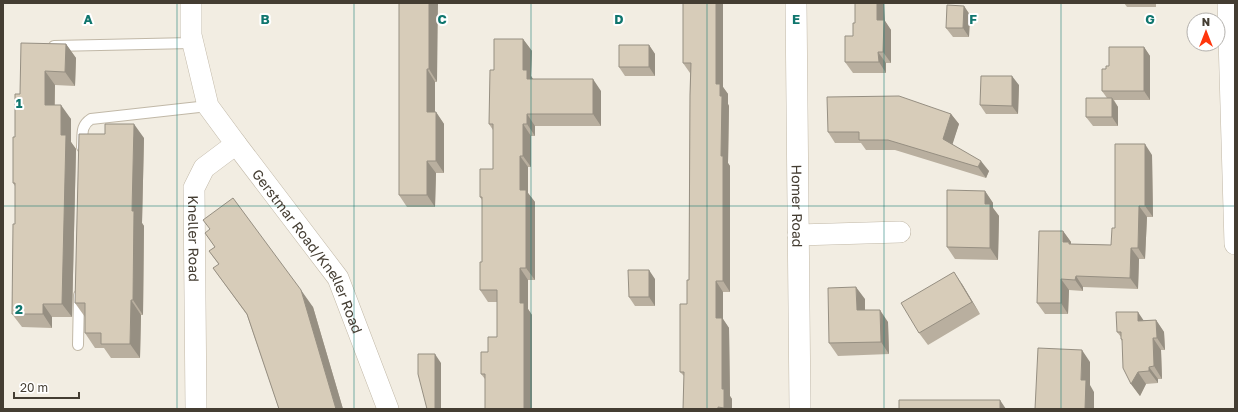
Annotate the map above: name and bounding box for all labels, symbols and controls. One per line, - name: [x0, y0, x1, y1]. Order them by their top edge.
- text: A: [83, 11, 93, 27]
- text: B: [260, 11, 270, 27]
- text: C: [437, 11, 447, 27]
- text: D: [614, 11, 624, 27]
- text: E: [792, 11, 800, 27]
- text: F: [969, 11, 977, 27]
- text: G: [1145, 11, 1155, 27]
- north arrow: [1186, 12, 1226, 52]
- text: N: [1202, 15, 1210, 28]
- text: 1: [16, 95, 23, 111]
- street label: Homer Road: [789, 164, 807, 248]
- street label: Gerstmar Road/Kneller Road: [249, 165, 367, 336]
- street label: Kneller Road: [186, 195, 203, 282]
- text: 2: [15, 301, 23, 317]
- scale bar: [14, 374, 79, 400]
- text: 20 m: [20, 380, 48, 395]

